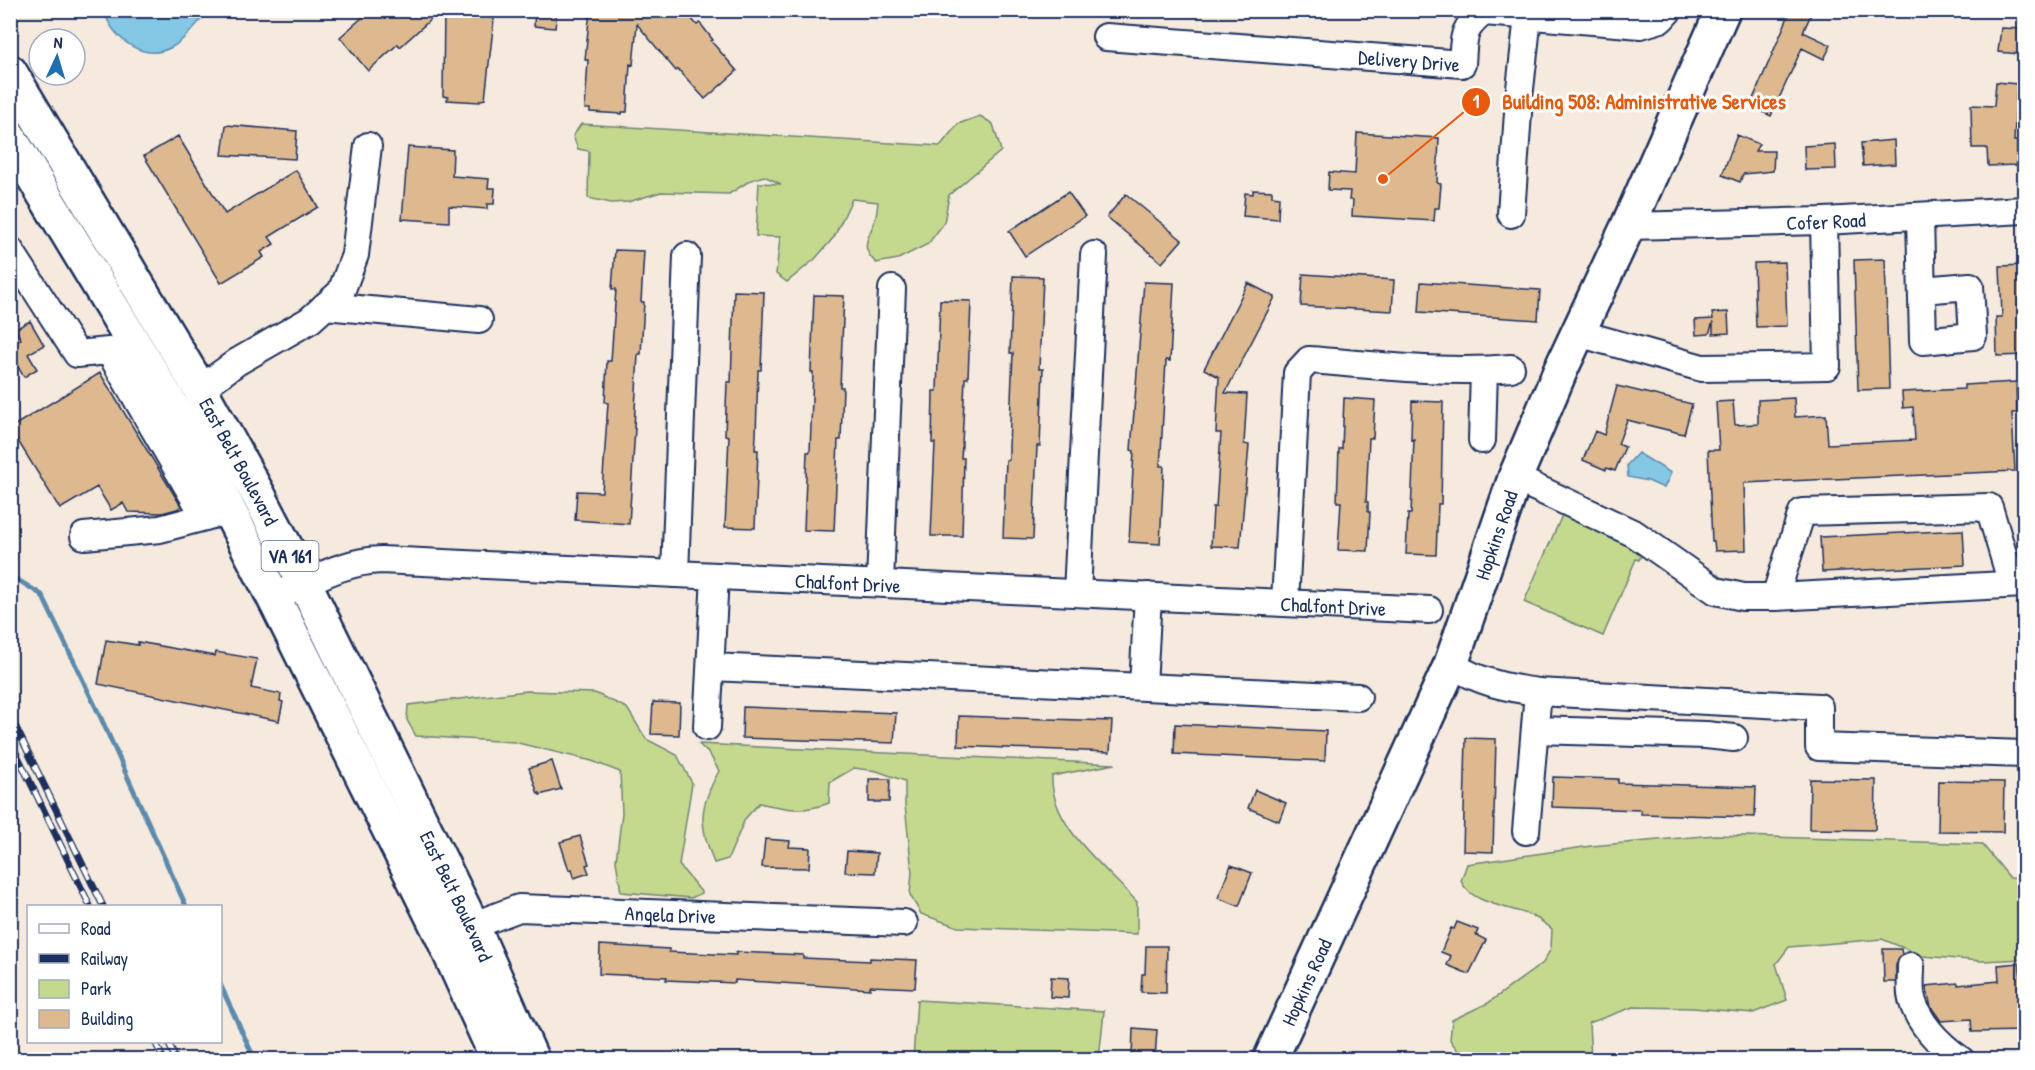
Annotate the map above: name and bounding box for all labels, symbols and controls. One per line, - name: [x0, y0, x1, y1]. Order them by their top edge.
- north arrow: [27, 27, 87, 87]
- text: N: [53, 31, 64, 53]
- street label: Delivery Drive: [1357, 43, 1461, 77]
- callout: Building 508: Administrative Services: [1461, 83, 1798, 122]
- text: Building 508: Administrative Services: [1502, 87, 1786, 117]
- text: 1: [1473, 89, 1480, 114]
- street label: Cofer Road: [1786, 205, 1866, 235]
- street label: East Belt Boulevard: [194, 393, 285, 530]
- street label: Hopkins Road: [1468, 486, 1523, 583]
- road number: VA 161: [262, 541, 318, 571]
- street label: Chalfont Drive: [794, 566, 901, 598]
- street label: Chalfont Drive: [1280, 589, 1387, 621]
- street label: East Belt Boulevard: [414, 826, 500, 965]
- street label: Angela Drive: [624, 899, 717, 929]
- legend: [27, 905, 222, 1043]
- text: Road: [81, 916, 111, 941]
- street label: Hopkins Road: [1274, 934, 1337, 1030]
- text: Railway: [81, 946, 128, 971]
- text: Park: [81, 976, 112, 1001]
- text: Building: [81, 1006, 133, 1031]

